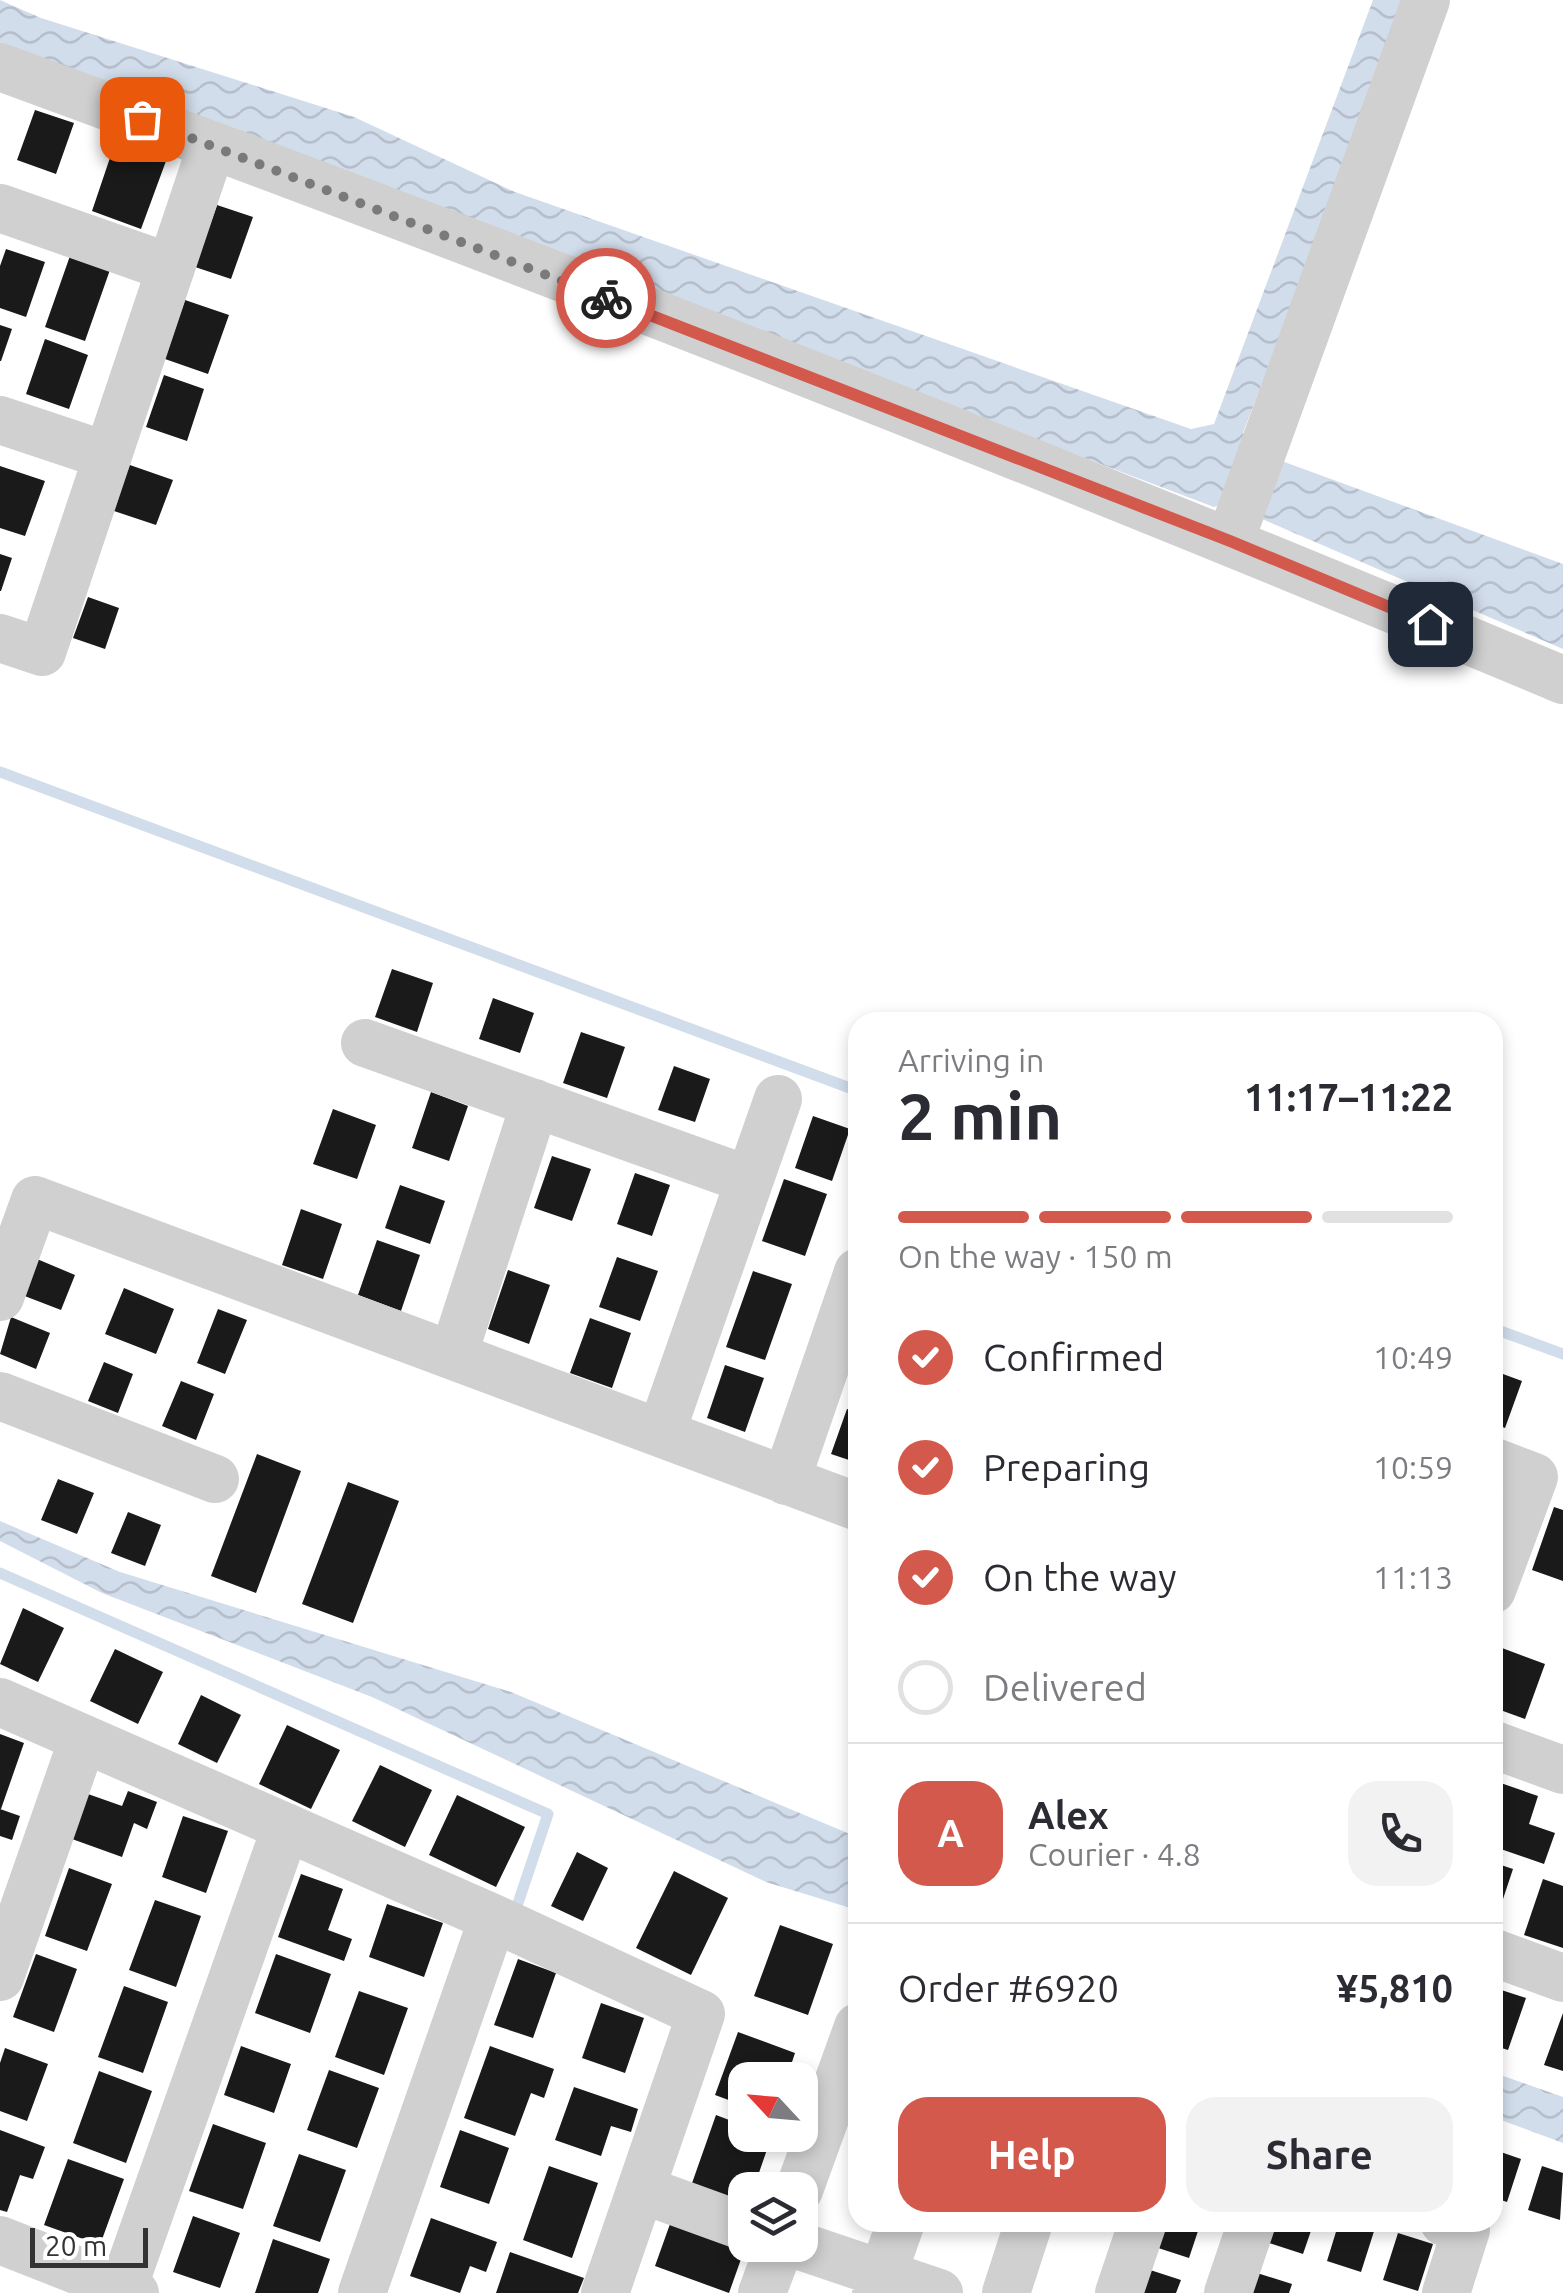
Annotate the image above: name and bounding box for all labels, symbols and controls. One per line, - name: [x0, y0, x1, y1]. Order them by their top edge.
- pin: [100, 77, 185, 162]
- icon: bag: [115, 92, 170, 147]
- courier: [556, 248, 656, 348]
- icon: bike: [579, 271, 634, 326]
- pin: [1388, 582, 1473, 667]
- icon: home: [1403, 597, 1458, 652]
- text: Arriving in: [898, 1042, 1044, 1078]
- text: 11:17–11:22: [1244, 1076, 1453, 1118]
- text: 2 min: [898, 1079, 1062, 1152]
- text: On the way · 150 m: [898, 1238, 1173, 1274]
- icon: check: [898, 1330, 953, 1385]
- text: Confirmed: [983, 1336, 1164, 1378]
- text: 10:49: [1373, 1339, 1453, 1375]
- icon: check: [898, 1440, 953, 1495]
- text: Preparing: [983, 1446, 1150, 1488]
- text: 10:59: [1373, 1449, 1453, 1485]
- icon: check: [898, 1550, 953, 1605]
- text: On the way: [983, 1556, 1176, 1598]
- text: 11:13: [1373, 1559, 1453, 1595]
- text: Delivered: [983, 1666, 1147, 1708]
- button: phone: [1348, 1781, 1453, 1886]
- text: Alex: [1028, 1794, 1109, 1836]
- text: A: [937, 1812, 964, 1854]
- text: Courier · 4.8: [1028, 1836, 1201, 1872]
- text: Order #6920: [898, 1967, 1119, 2009]
- text: ¥5,810: [1336, 1967, 1453, 2009]
- north arrow: [728, 2062, 818, 2152]
- map controls: [728, 2062, 818, 2262]
- button: Help: [898, 2097, 1166, 2212]
- button: Share: [1186, 2097, 1453, 2212]
- button: layers: [728, 2172, 818, 2262]
- scale bar: [30, 2223, 148, 2268]
- text: 20 m: [45, 2230, 107, 2261]

